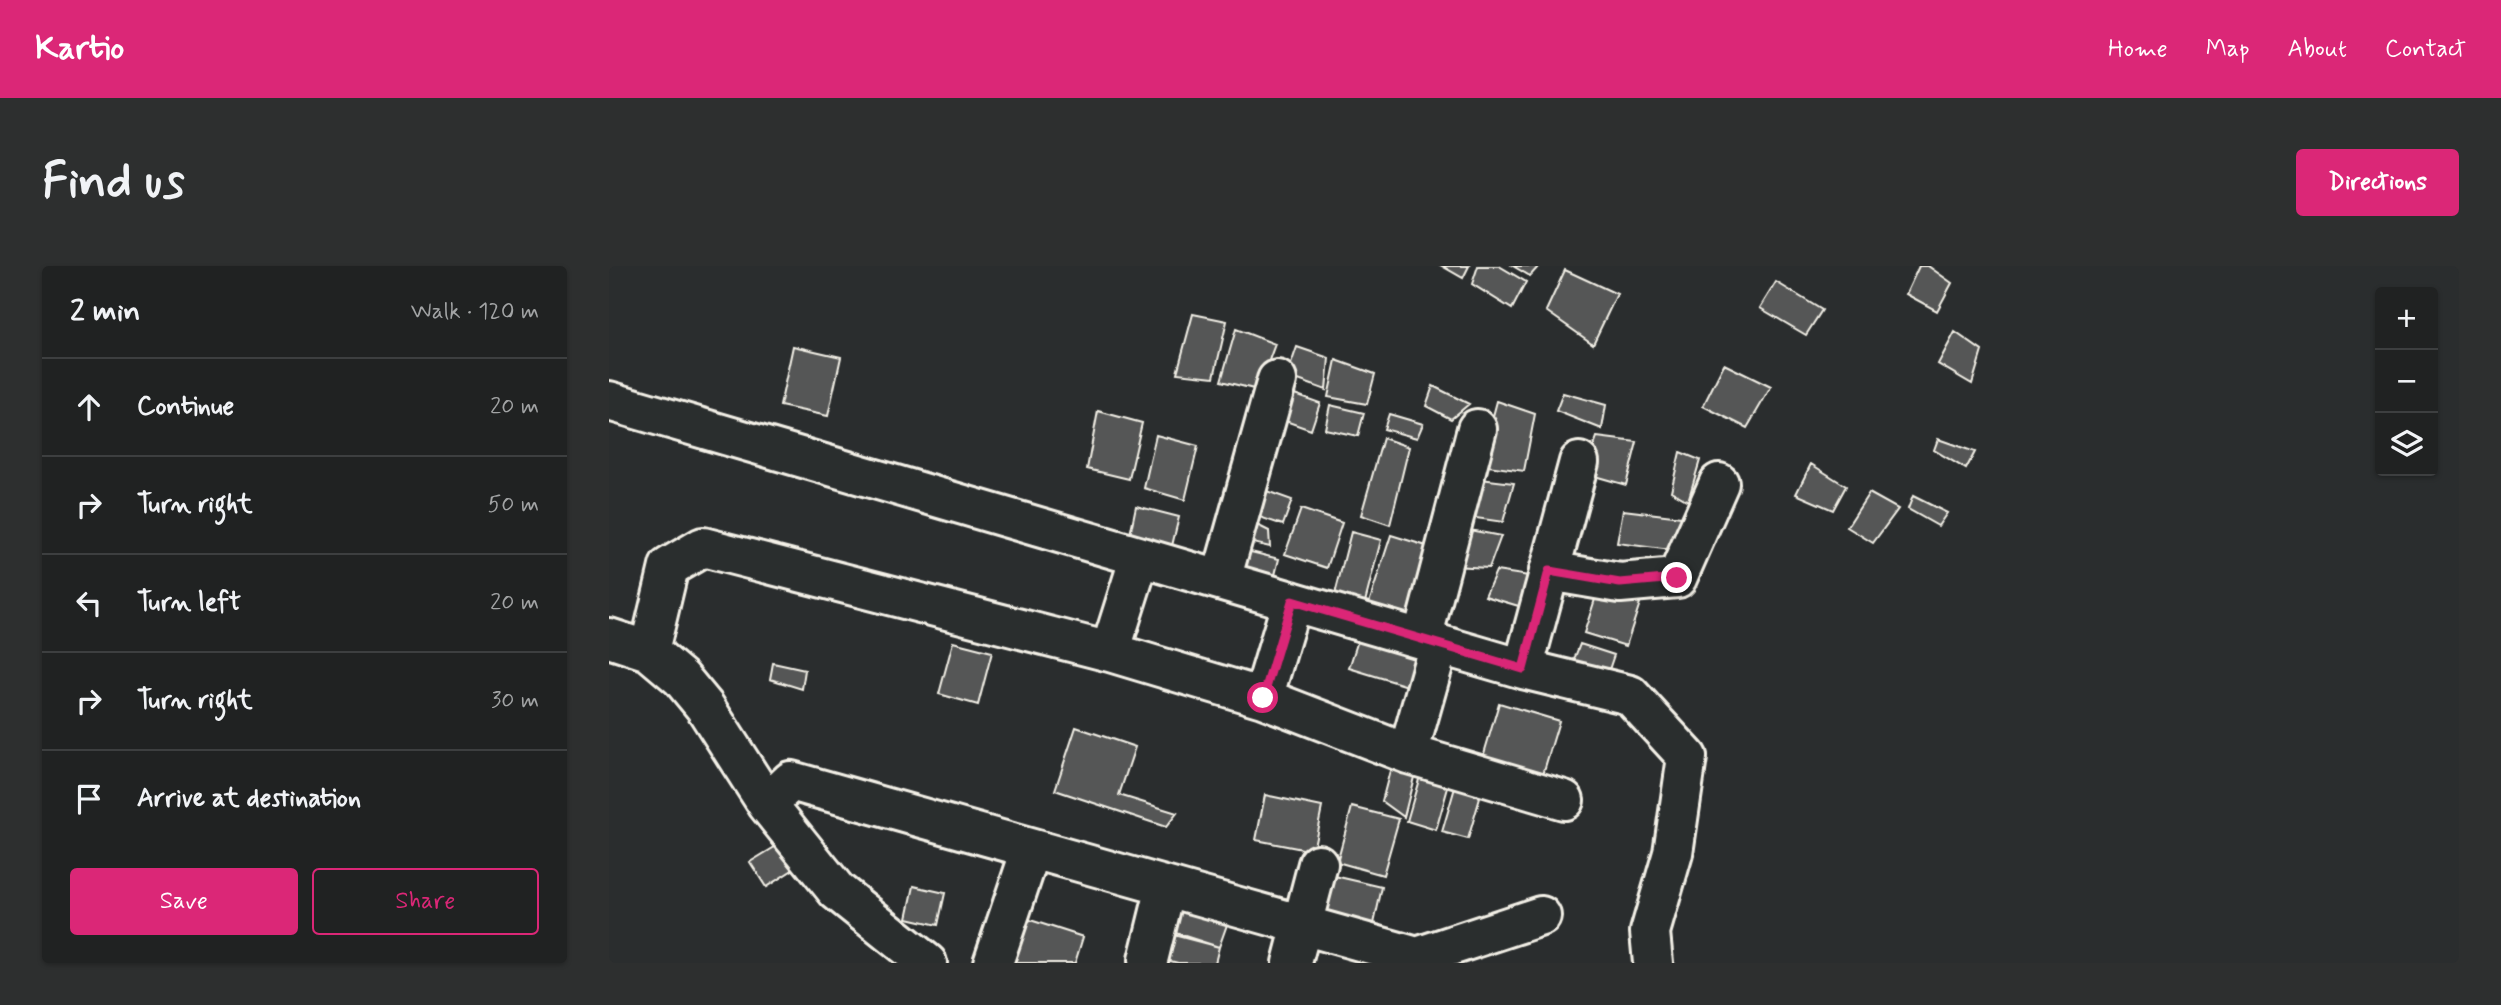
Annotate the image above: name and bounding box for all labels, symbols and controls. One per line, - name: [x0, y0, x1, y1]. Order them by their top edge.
- text: Kartio: [35, 27, 124, 71]
- text: Home: [2108, 34, 2168, 65]
- text: Map: [2206, 34, 2250, 65]
- text: About: [2288, 34, 2347, 65]
- text: Contact: [2385, 34, 2466, 65]
- button: Directions: [2296, 149, 2459, 216]
- text: Find us: [42, 150, 185, 215]
- map controls: [2375, 287, 2438, 476]
- button: +: [2375, 287, 2438, 350]
- text: 2 min: [70, 292, 140, 331]
- text: Walk · 120 m: [411, 297, 539, 327]
- button: −: [2375, 350, 2438, 413]
- icon: ahead: [70, 388, 108, 426]
- text: Continue: [137, 390, 234, 424]
- text: 20 m: [490, 392, 539, 422]
- button: layers: [2375, 413, 2438, 476]
- icon: right: [70, 486, 108, 524]
- text: Turn right: [137, 488, 253, 522]
- text: 50 m: [488, 490, 539, 520]
- route end: [1661, 562, 1692, 593]
- icon: left: [70, 584, 108, 622]
- text: Turn left: [137, 586, 241, 620]
- text: 20 m: [490, 588, 539, 618]
- icon: right: [70, 682, 108, 720]
- route start: [1247, 682, 1278, 713]
- text: Turn right: [137, 684, 253, 718]
- text: 30 m: [491, 686, 539, 716]
- icon: arrive: [70, 780, 108, 818]
- text: Arrive at destination: [137, 782, 361, 816]
- button: Save: [70, 868, 298, 935]
- button: Share: [312, 868, 539, 935]

